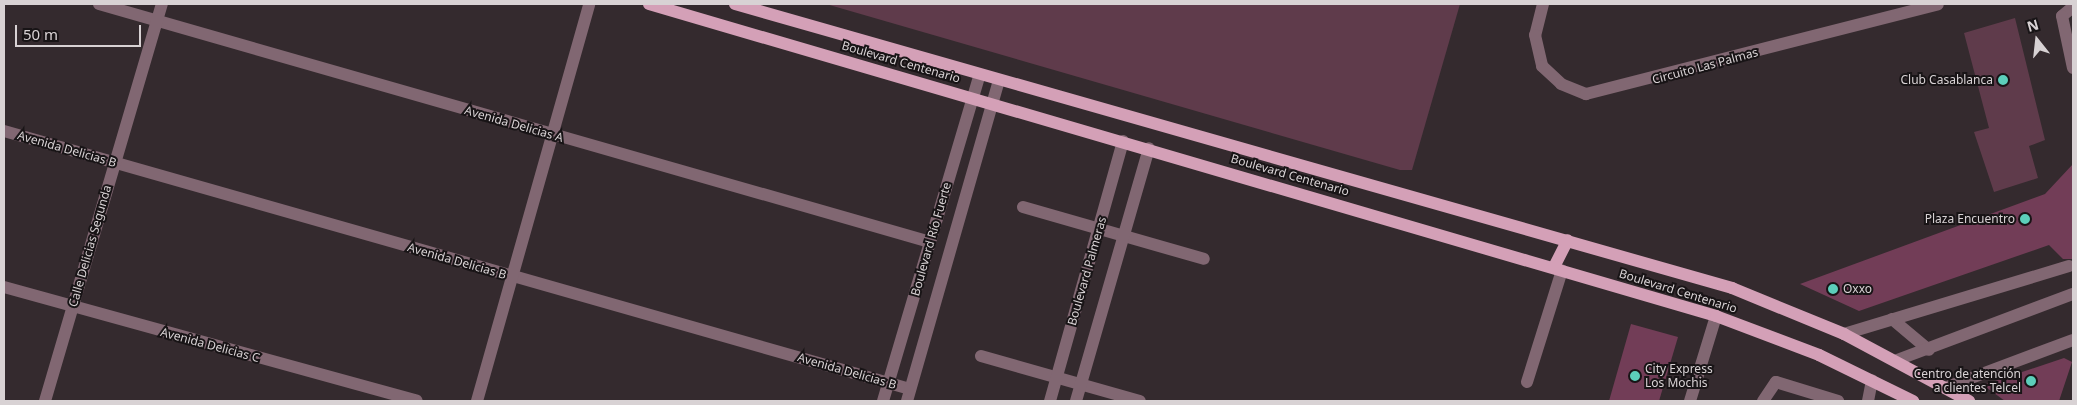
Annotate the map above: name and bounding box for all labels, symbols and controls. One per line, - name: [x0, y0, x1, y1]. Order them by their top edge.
- text: N: [2025, 14, 2041, 36]
- scale bar: [18, 15, 144, 47]
- north arrow: [2012, 15, 2062, 65]
- text: 50 m: [23, 24, 58, 44]
- street label: Boulevard Centenario: [840, 38, 962, 86]
- street label: Circuito Las Palmas: [1650, 45, 1760, 87]
- place label: Club Casablanca: [1900, 73, 1993, 87]
- marker: Club Casablanca: [1997, 74, 2009, 86]
- street label: Avenida Delicias A: [463, 103, 565, 145]
- street label: Avenida Delicias B: [16, 128, 118, 170]
- street label: Boulevard Centenario: [1229, 151, 1351, 199]
- street label: Boulevard Río Fuerte: [908, 181, 954, 297]
- street label: Calle Delicias Segunda: [66, 183, 114, 309]
- place label: Plaza Encuentro: [1925, 212, 2015, 226]
- marker: Plaza Encuentro: [2019, 213, 2031, 225]
- street label: Boulevard Palmeras: [1065, 215, 1109, 327]
- street label: Avenida Delicias B: [406, 240, 508, 282]
- street label: Boulevard Centenario: [1617, 266, 1739, 316]
- place label: Oxxo: [1843, 282, 1872, 296]
- marker: Oxxo: [1827, 283, 1839, 295]
- street label: Avenida Delicias C: [159, 325, 261, 365]
- street label: Avenida Delicias B: [796, 350, 898, 392]
- place label: City Express Los Mochis: [1645, 362, 1713, 390]
- place label: Centro de atención a clientes Telcel: [1914, 367, 2021, 395]
- marker: City Express Los Mochis: [1629, 370, 1641, 382]
- marker: Centro de atención a clientes Telcel: [2025, 375, 2037, 387]

